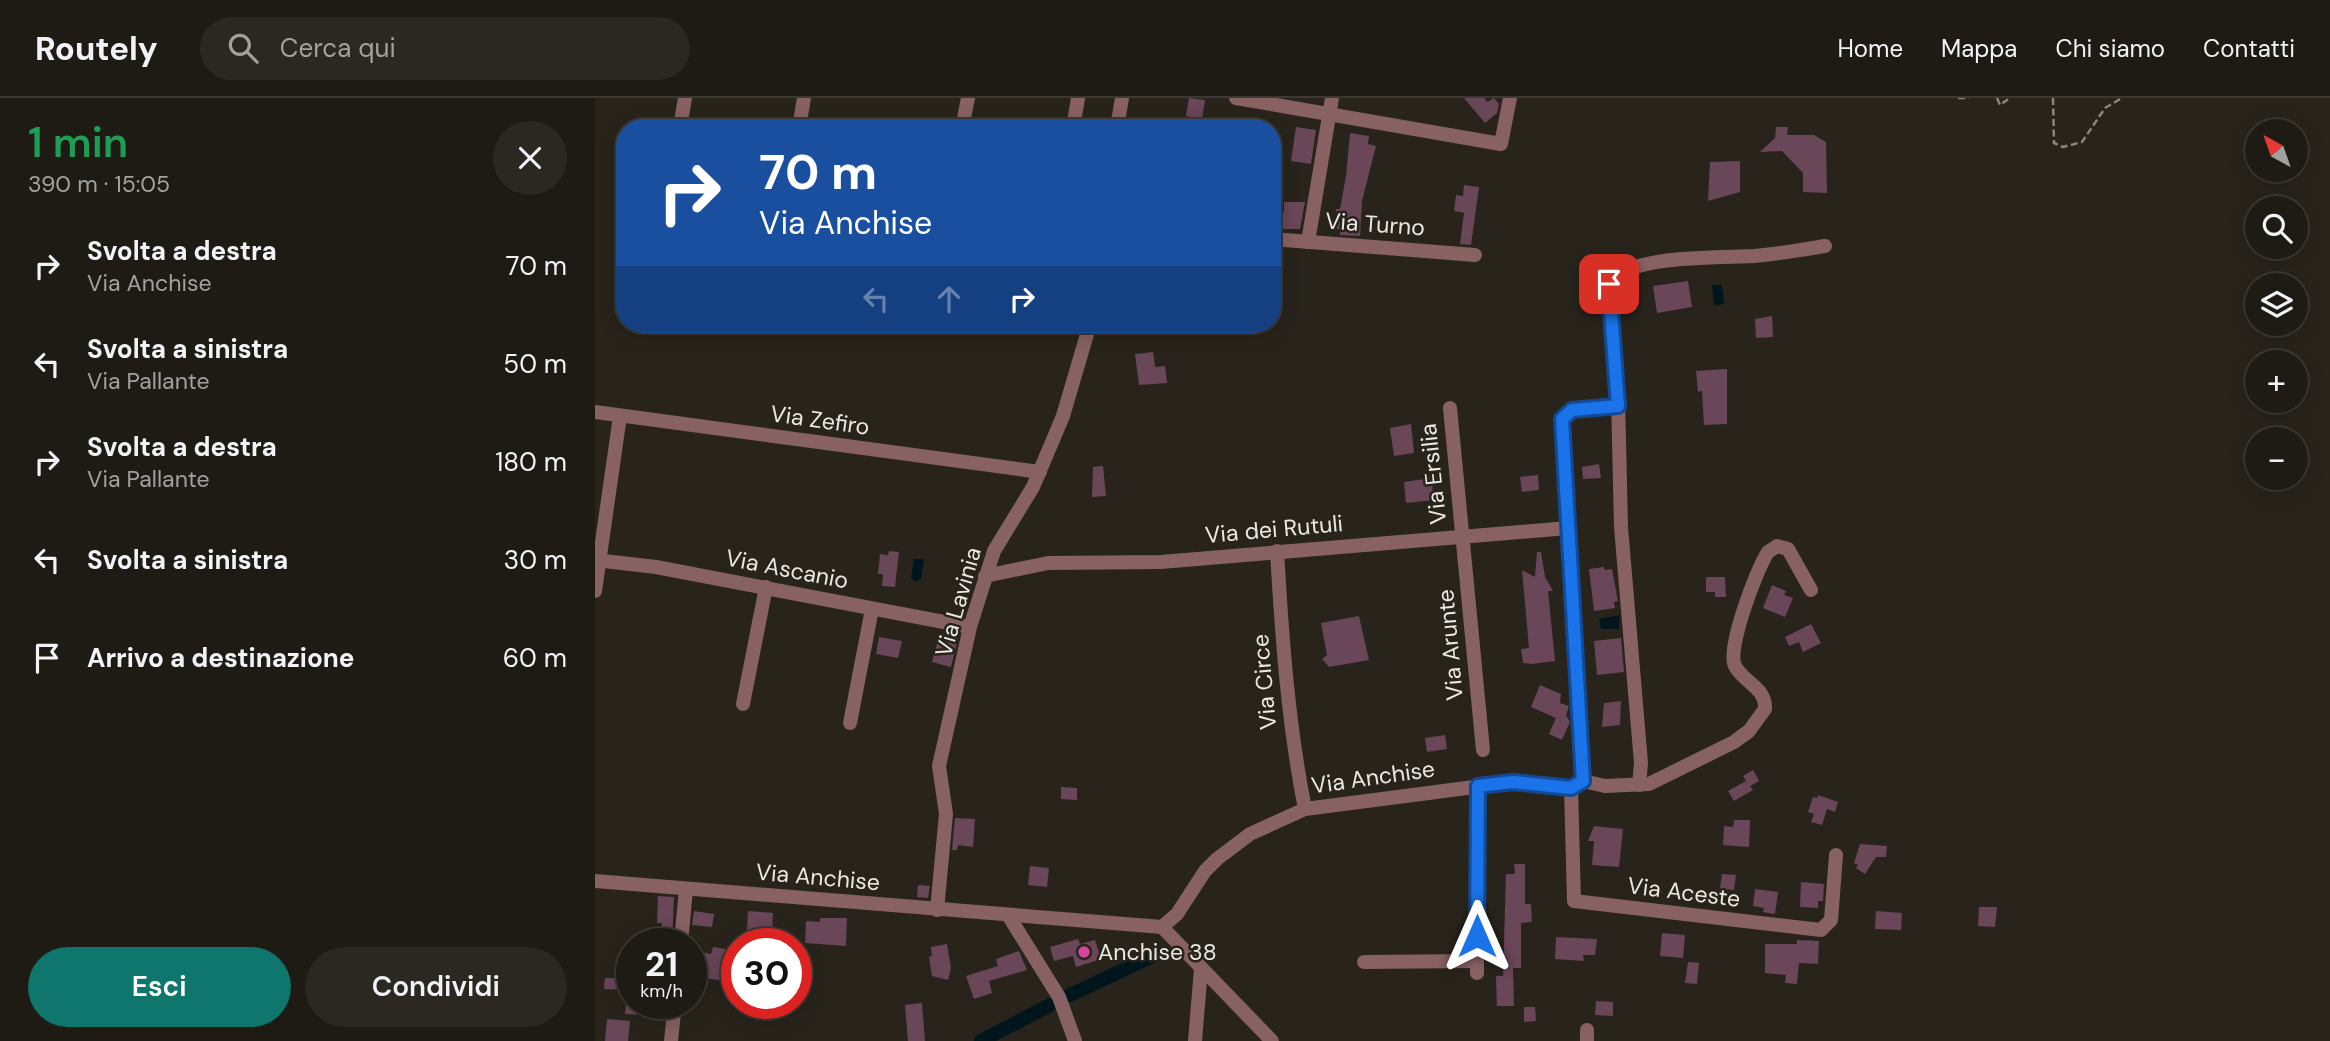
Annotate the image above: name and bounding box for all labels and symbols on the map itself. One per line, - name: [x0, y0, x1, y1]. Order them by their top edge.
- north arrow: [2245, 119, 2308, 182]
- street label: Via Turno: [1324, 206, 1426, 242]
- pin: [1579, 254, 1639, 314]
- street label: Via Zefiro: [769, 398, 871, 442]
- street label: Via Ersilia: [1413, 422, 1453, 526]
- street label: Via dei Rutuli: [1204, 508, 1344, 550]
- street label: Via Ascanio: [723, 542, 851, 596]
- street label: Via Lavinia: [928, 544, 988, 660]
- street label: Via Arunte: [1430, 588, 1470, 702]
- street label: Via Circe: [1245, 633, 1283, 731]
- street label: Via Anchise: [1309, 753, 1437, 801]
- street label: Via Anchise: [755, 857, 881, 897]
- street label: Via Aceste: [1626, 870, 1742, 914]
- position arrow: [1440, 899, 1514, 973]
- speed limit sign: 30: [721, 928, 812, 1019]
- place label: Anchise 38: [1098, 937, 1217, 967]
- marker: Anchise 38: [1076, 944, 1092, 960]

